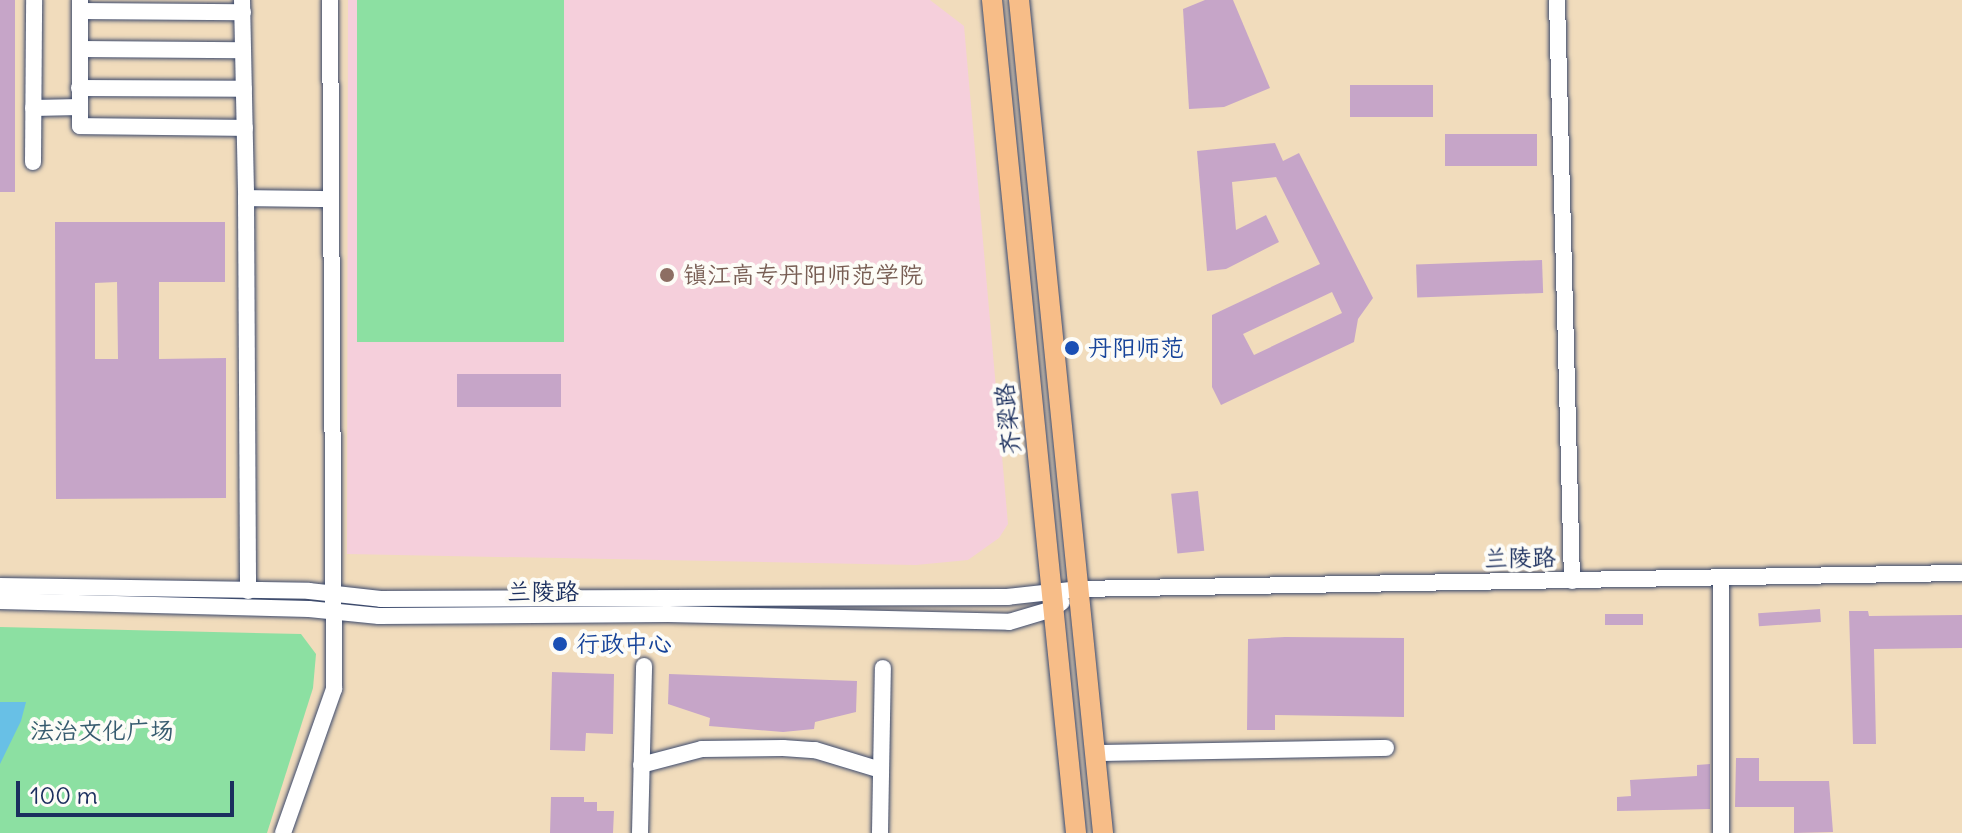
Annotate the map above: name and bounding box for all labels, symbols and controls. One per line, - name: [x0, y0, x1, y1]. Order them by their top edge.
- place label: 镇江高专丹阳师范学院: [683, 261, 923, 289]
- marker: 镇江高专丹阳师范学院: [658, 266, 676, 284]
- place label: 丹阳师范: [1088, 334, 1184, 362]
- marker: 丹阳师范: [1063, 339, 1081, 357]
- street label: 齐梁路: [990, 382, 1026, 456]
- street label: 兰陵路: [1484, 543, 1556, 573]
- street label: 兰陵路: [507, 578, 579, 606]
- place label: 行政中心: [576, 630, 672, 658]
- marker: 行政中心: [551, 635, 569, 653]
- park label: 法治文化广场: [30, 717, 174, 745]
- scale bar: [20, 765, 238, 815]
- text: 100 m: [30, 780, 98, 810]

